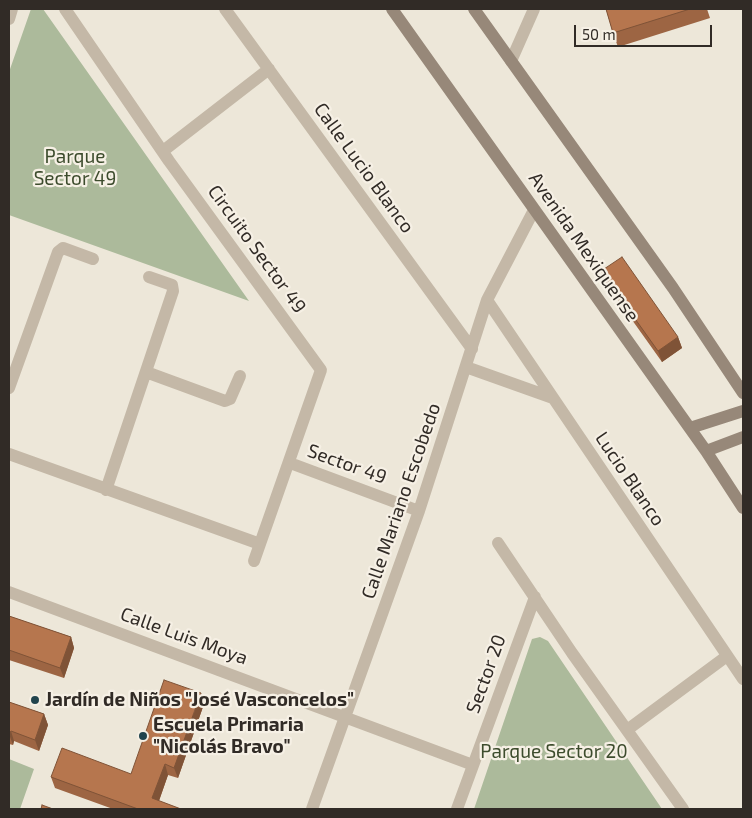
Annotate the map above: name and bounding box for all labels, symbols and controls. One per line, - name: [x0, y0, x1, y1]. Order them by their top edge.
- scale bar: [577, 15, 714, 47]
- text: 50 m: [582, 25, 616, 43]
- street label: Calle Lucio Blanco: [309, 98, 419, 238]
- park label: Parque Sector 49: [34, 146, 116, 190]
- street label: Avenida Mexiquense: [524, 168, 644, 326]
- street label: Circuito Sector 49: [203, 181, 311, 317]
- street label: Calle Mariano Escobedo: [357, 400, 445, 602]
- street label: Lucio Blanco: [590, 428, 670, 530]
- street label: Sector 49: [304, 439, 390, 489]
- street label: Calle Luis Moya: [117, 602, 251, 670]
- street label: Sector 20: [461, 631, 511, 717]
- place label: Jardín de Niños "José Vasconcelos": [45, 689, 354, 711]
- marker: Jardín de Niños "José Vasconcelos": [29, 694, 41, 706]
- place label: Escuela Primaria "Nicolás Bravo": [153, 714, 304, 758]
- marker: Escuela Primaria "Nicolás Bravo": [137, 730, 149, 742]
- park label: Parque Sector 20: [480, 741, 628, 763]

